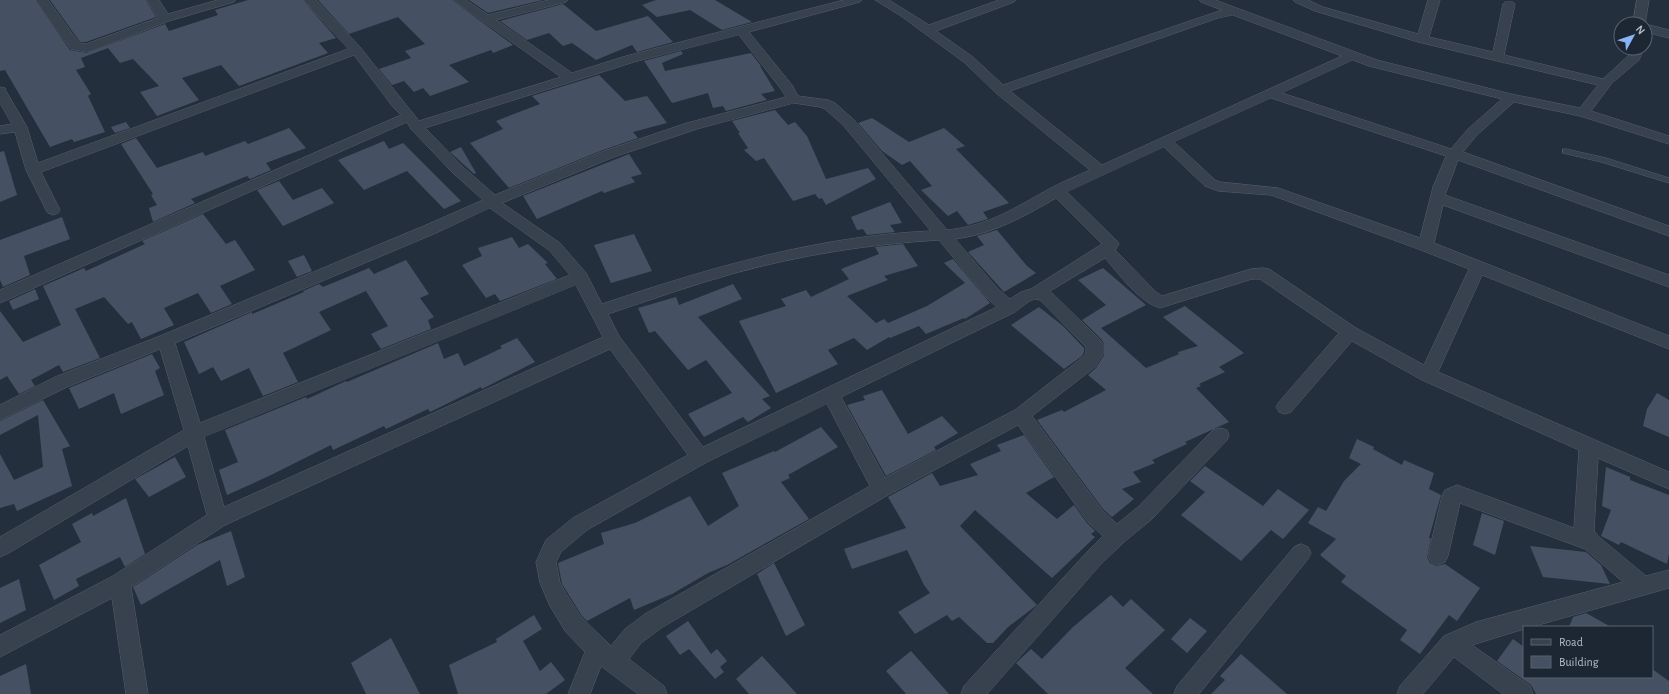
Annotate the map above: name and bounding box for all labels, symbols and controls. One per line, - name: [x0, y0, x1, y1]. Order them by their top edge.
- north arrow: [1613, 16, 1653, 56]
- text: N: [1634, 23, 1647, 36]
- legend: [1523, 626, 1653, 678]
- text: Road: [1559, 636, 1583, 648]
- text: Building: [1559, 656, 1599, 668]

